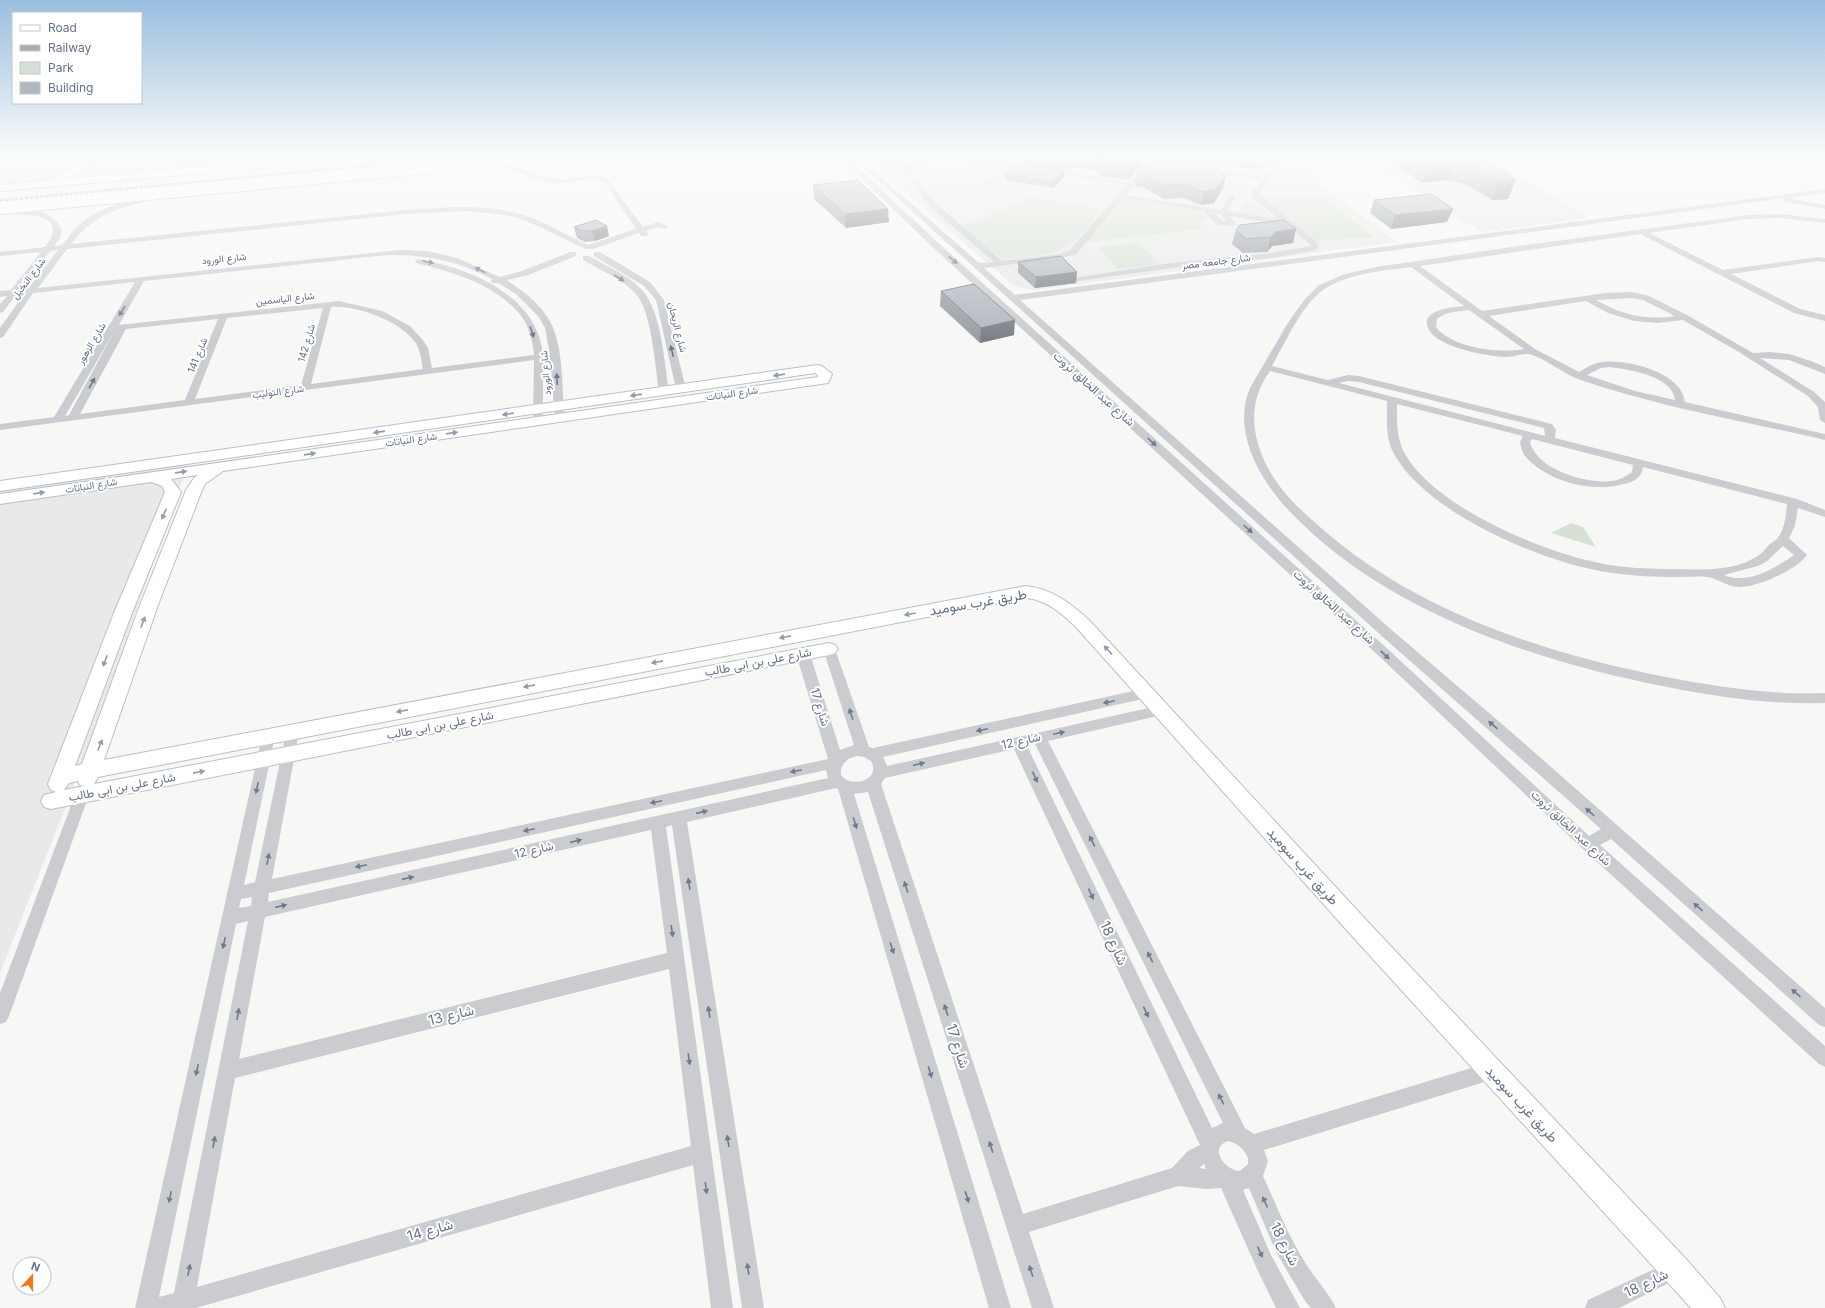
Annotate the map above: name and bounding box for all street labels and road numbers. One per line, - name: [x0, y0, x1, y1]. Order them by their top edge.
- street label: شارع الورود: [201, 250, 247, 267]
- street label: شارع جامعه مصر: [1180, 251, 1251, 272]
- street label: شارع النخيل: [8, 255, 48, 302]
- street label: شارع الياسمين: [255, 289, 315, 308]
- street label: شارع الريحان: [665, 301, 690, 354]
- street label: شارع الزهور: [73, 320, 109, 367]
- street label: شارع 142: [295, 322, 318, 364]
- street label: شارع 141: [184, 335, 211, 375]
- street label: شارع عبد الخالق ثروت: [1049, 348, 1138, 431]
- street label: شارع الورود: [537, 350, 554, 396]
- street label: شارع التوليب: [251, 382, 305, 401]
- street label: شارع النباتات: [705, 383, 759, 404]
- street label: شارع النباتات: [384, 429, 438, 450]
- street label: شارع النباتات: [64, 475, 118, 496]
- street label: شارع عبد الخالق ثروت: [1289, 566, 1378, 649]
- street label: طريق غرب سوميد: [928, 585, 1028, 619]
- street label: شارع على بن ابى طالب: [703, 644, 813, 681]
- street label: شارع 17: [806, 686, 833, 728]
- street label: شارع على بن ابى طالب: [385, 707, 495, 744]
- street label: شارع 12: [1000, 729, 1042, 754]
- street label: شارع على بن ابى طالب: [67, 769, 177, 806]
- street label: شارع عبد الخالق ثروت: [1527, 787, 1615, 870]
- street label: طريق غرب سوميد: [1263, 823, 1343, 909]
- street label: شارع 12: [513, 838, 555, 863]
- street label: شارع 18: [1094, 918, 1132, 969]
- street label: شارع 13: [426, 1001, 476, 1031]
- street label: شارع 17: [940, 1021, 974, 1071]
- street label: طريق غرب سوميد: [1482, 1062, 1562, 1146]
- street label: شارع 14: [405, 1215, 456, 1247]
- street label: شارع 18: [1265, 1219, 1304, 1270]
- street label: شارع 18: [1621, 1265, 1672, 1303]

